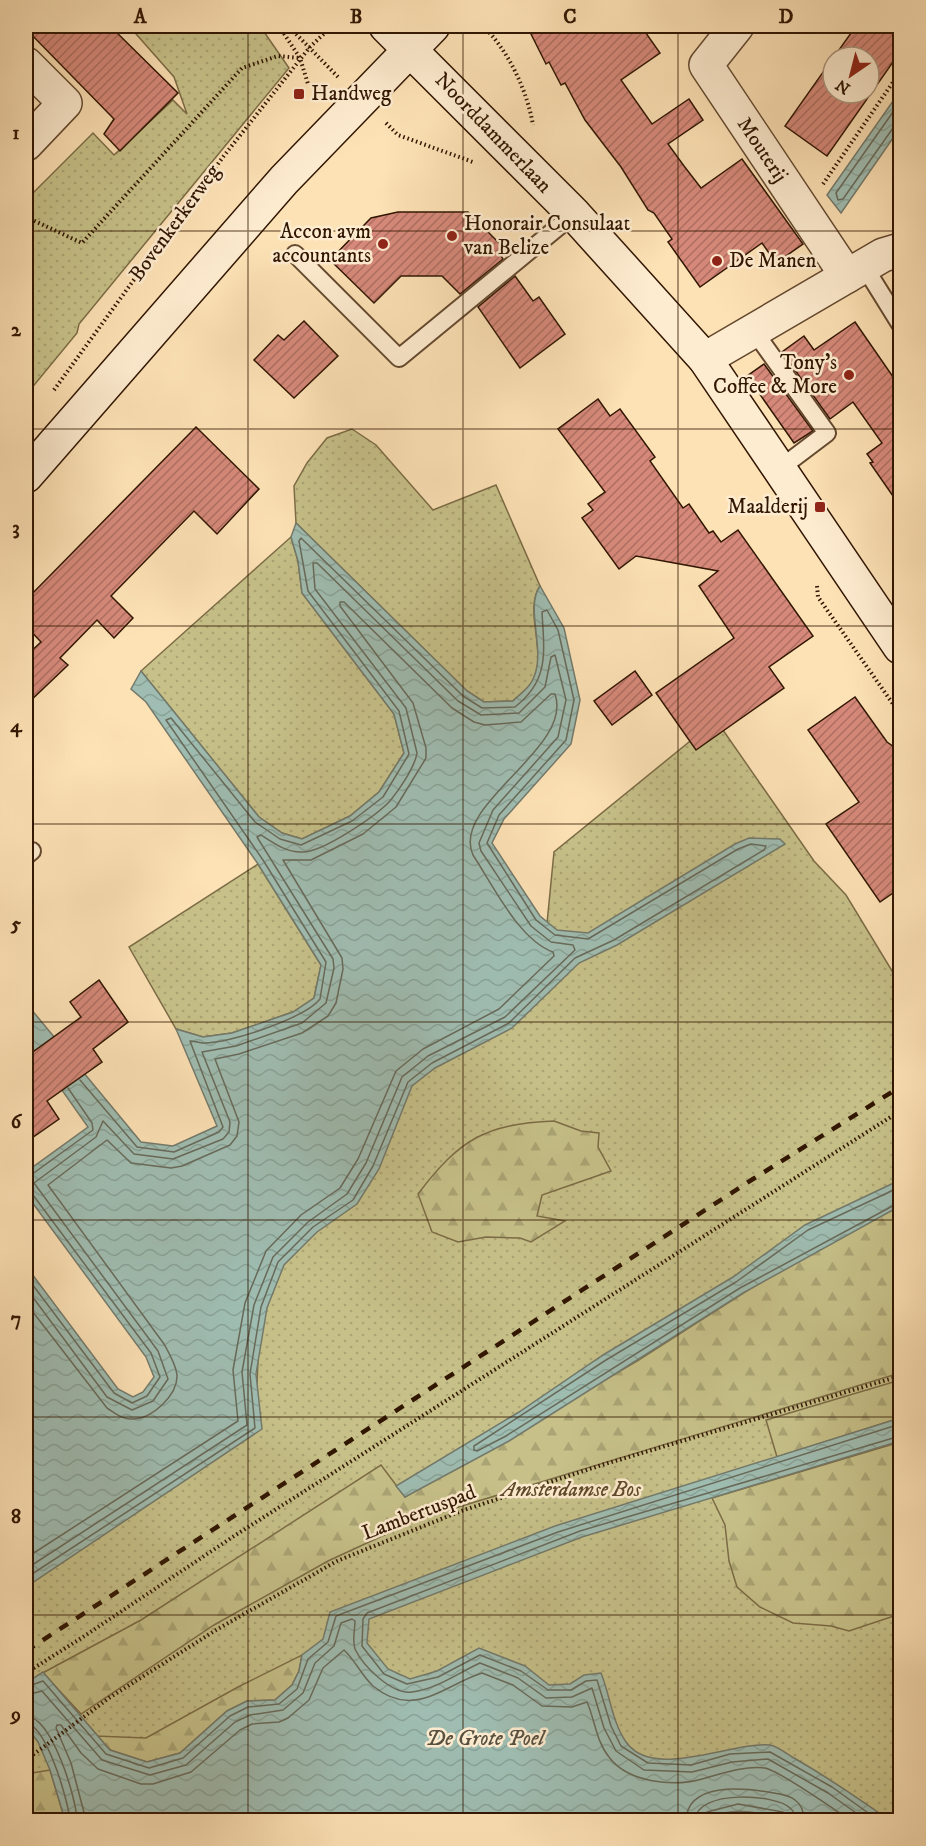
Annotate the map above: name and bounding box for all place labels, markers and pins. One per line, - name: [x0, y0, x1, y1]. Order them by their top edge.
- place label: Handweg: [311, 81, 392, 107]
- marker: Handweg: [292, 87, 306, 101]
- place label: Honorair Consulaat van Belize: [463, 211, 630, 261]
- place label: Accon avm accountants: [273, 219, 371, 269]
- marker: Honorair Consulaat van Belize: [445, 229, 459, 243]
- marker: Accon avm accountants: [376, 237, 390, 251]
- place label: De Manen: [729, 248, 817, 274]
- marker: De Manen: [710, 254, 724, 268]
- place label: Tony's Coffee & More: [713, 350, 837, 400]
- marker: Tony's Coffee & More: [842, 368, 856, 382]
- place label: Maalderij: [727, 494, 808, 520]
- marker: Maalderij: [813, 500, 827, 514]

